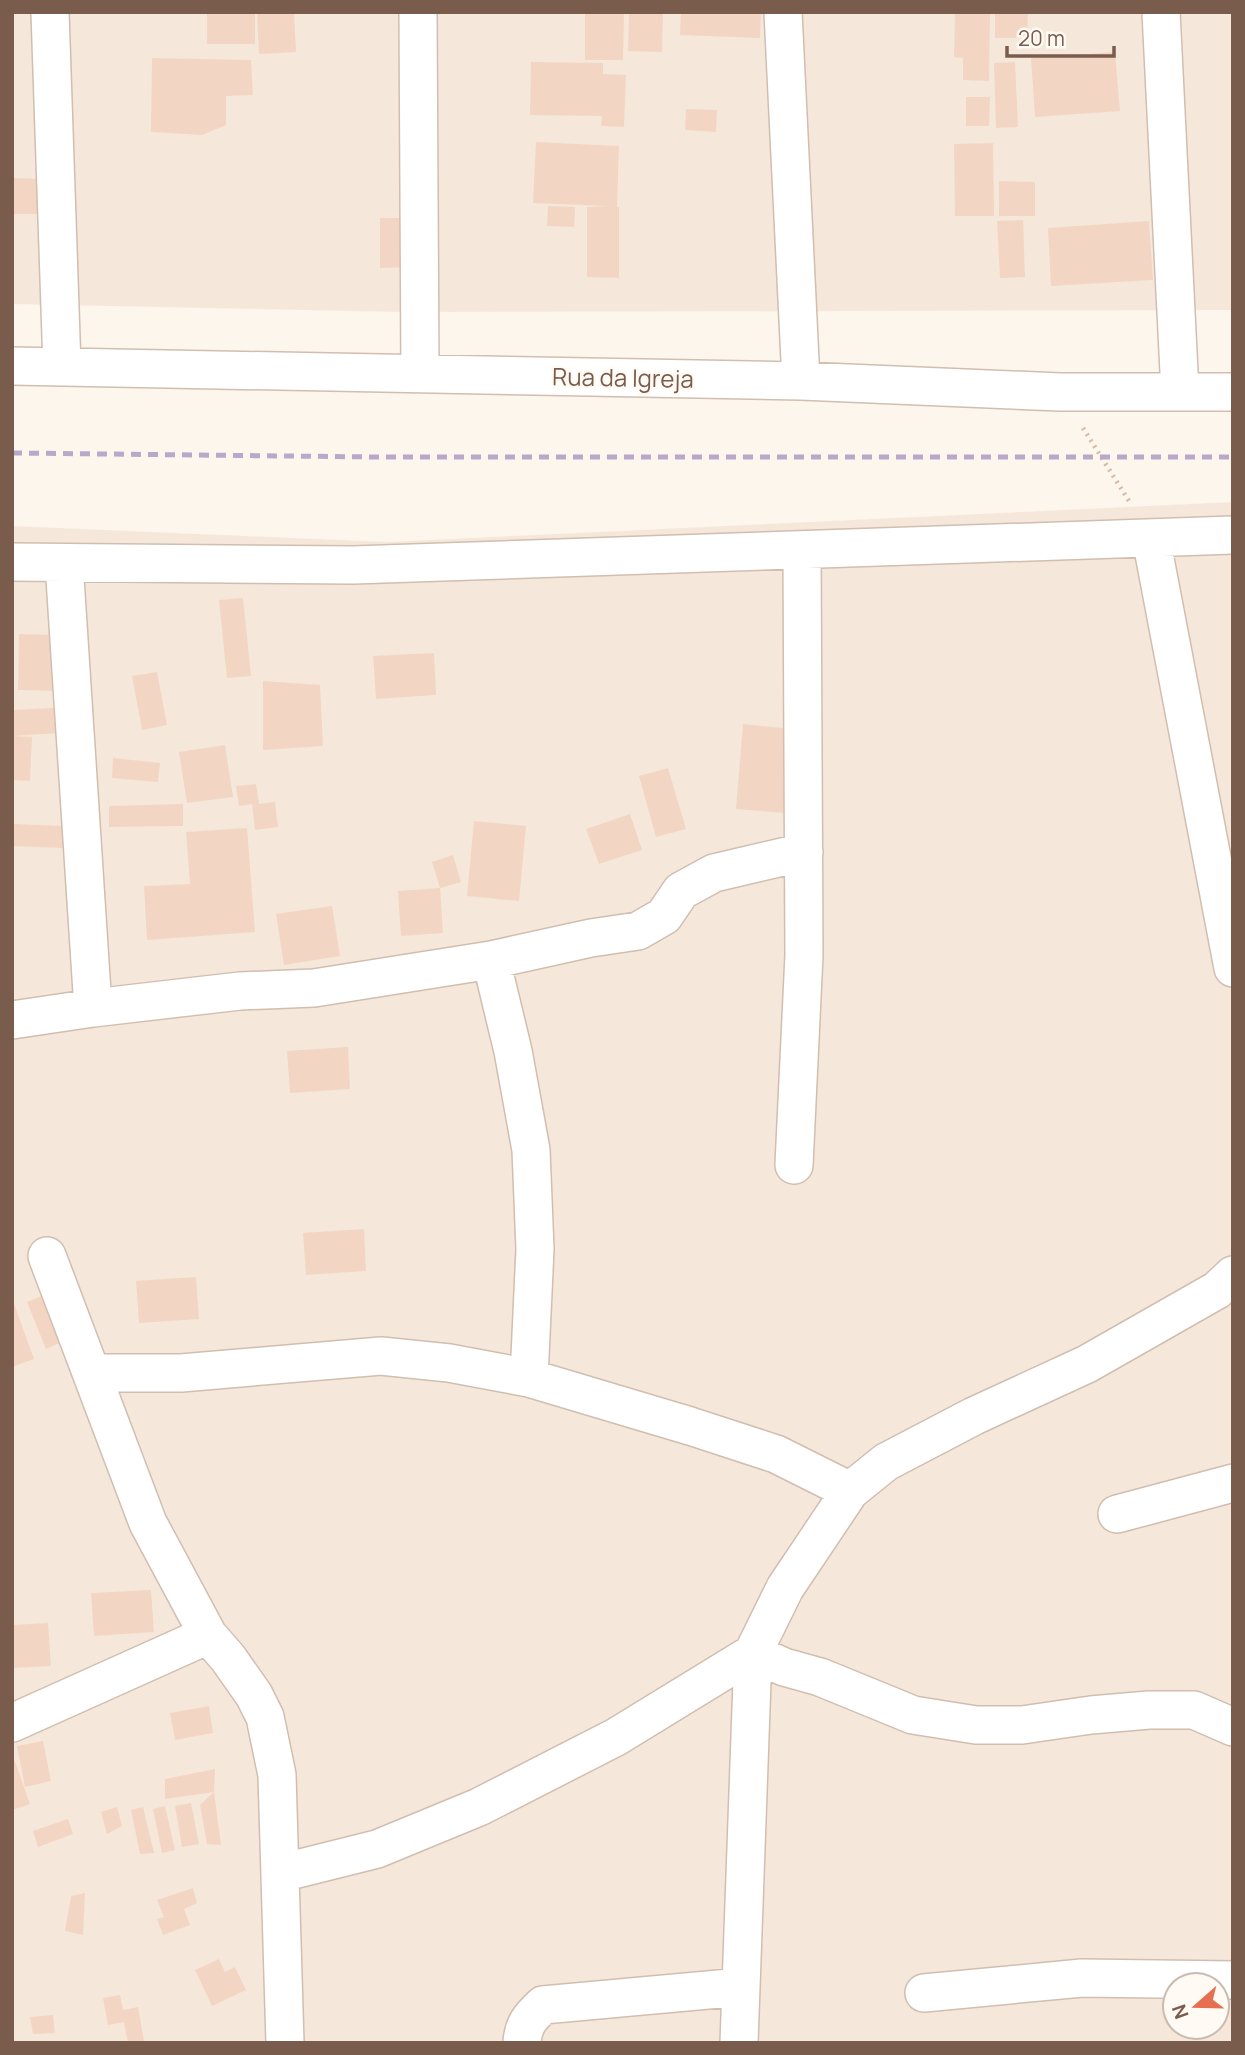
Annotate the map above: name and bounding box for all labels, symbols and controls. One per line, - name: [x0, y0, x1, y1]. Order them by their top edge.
- scale bar: [1007, 14, 1114, 58]
- text: 20 m: [1018, 24, 1065, 52]
- street label: Rua da Igreja: [552, 359, 694, 395]
- north arrow: [1161, 1971, 1231, 2041]
- text: N: [1165, 2001, 1195, 2023]

